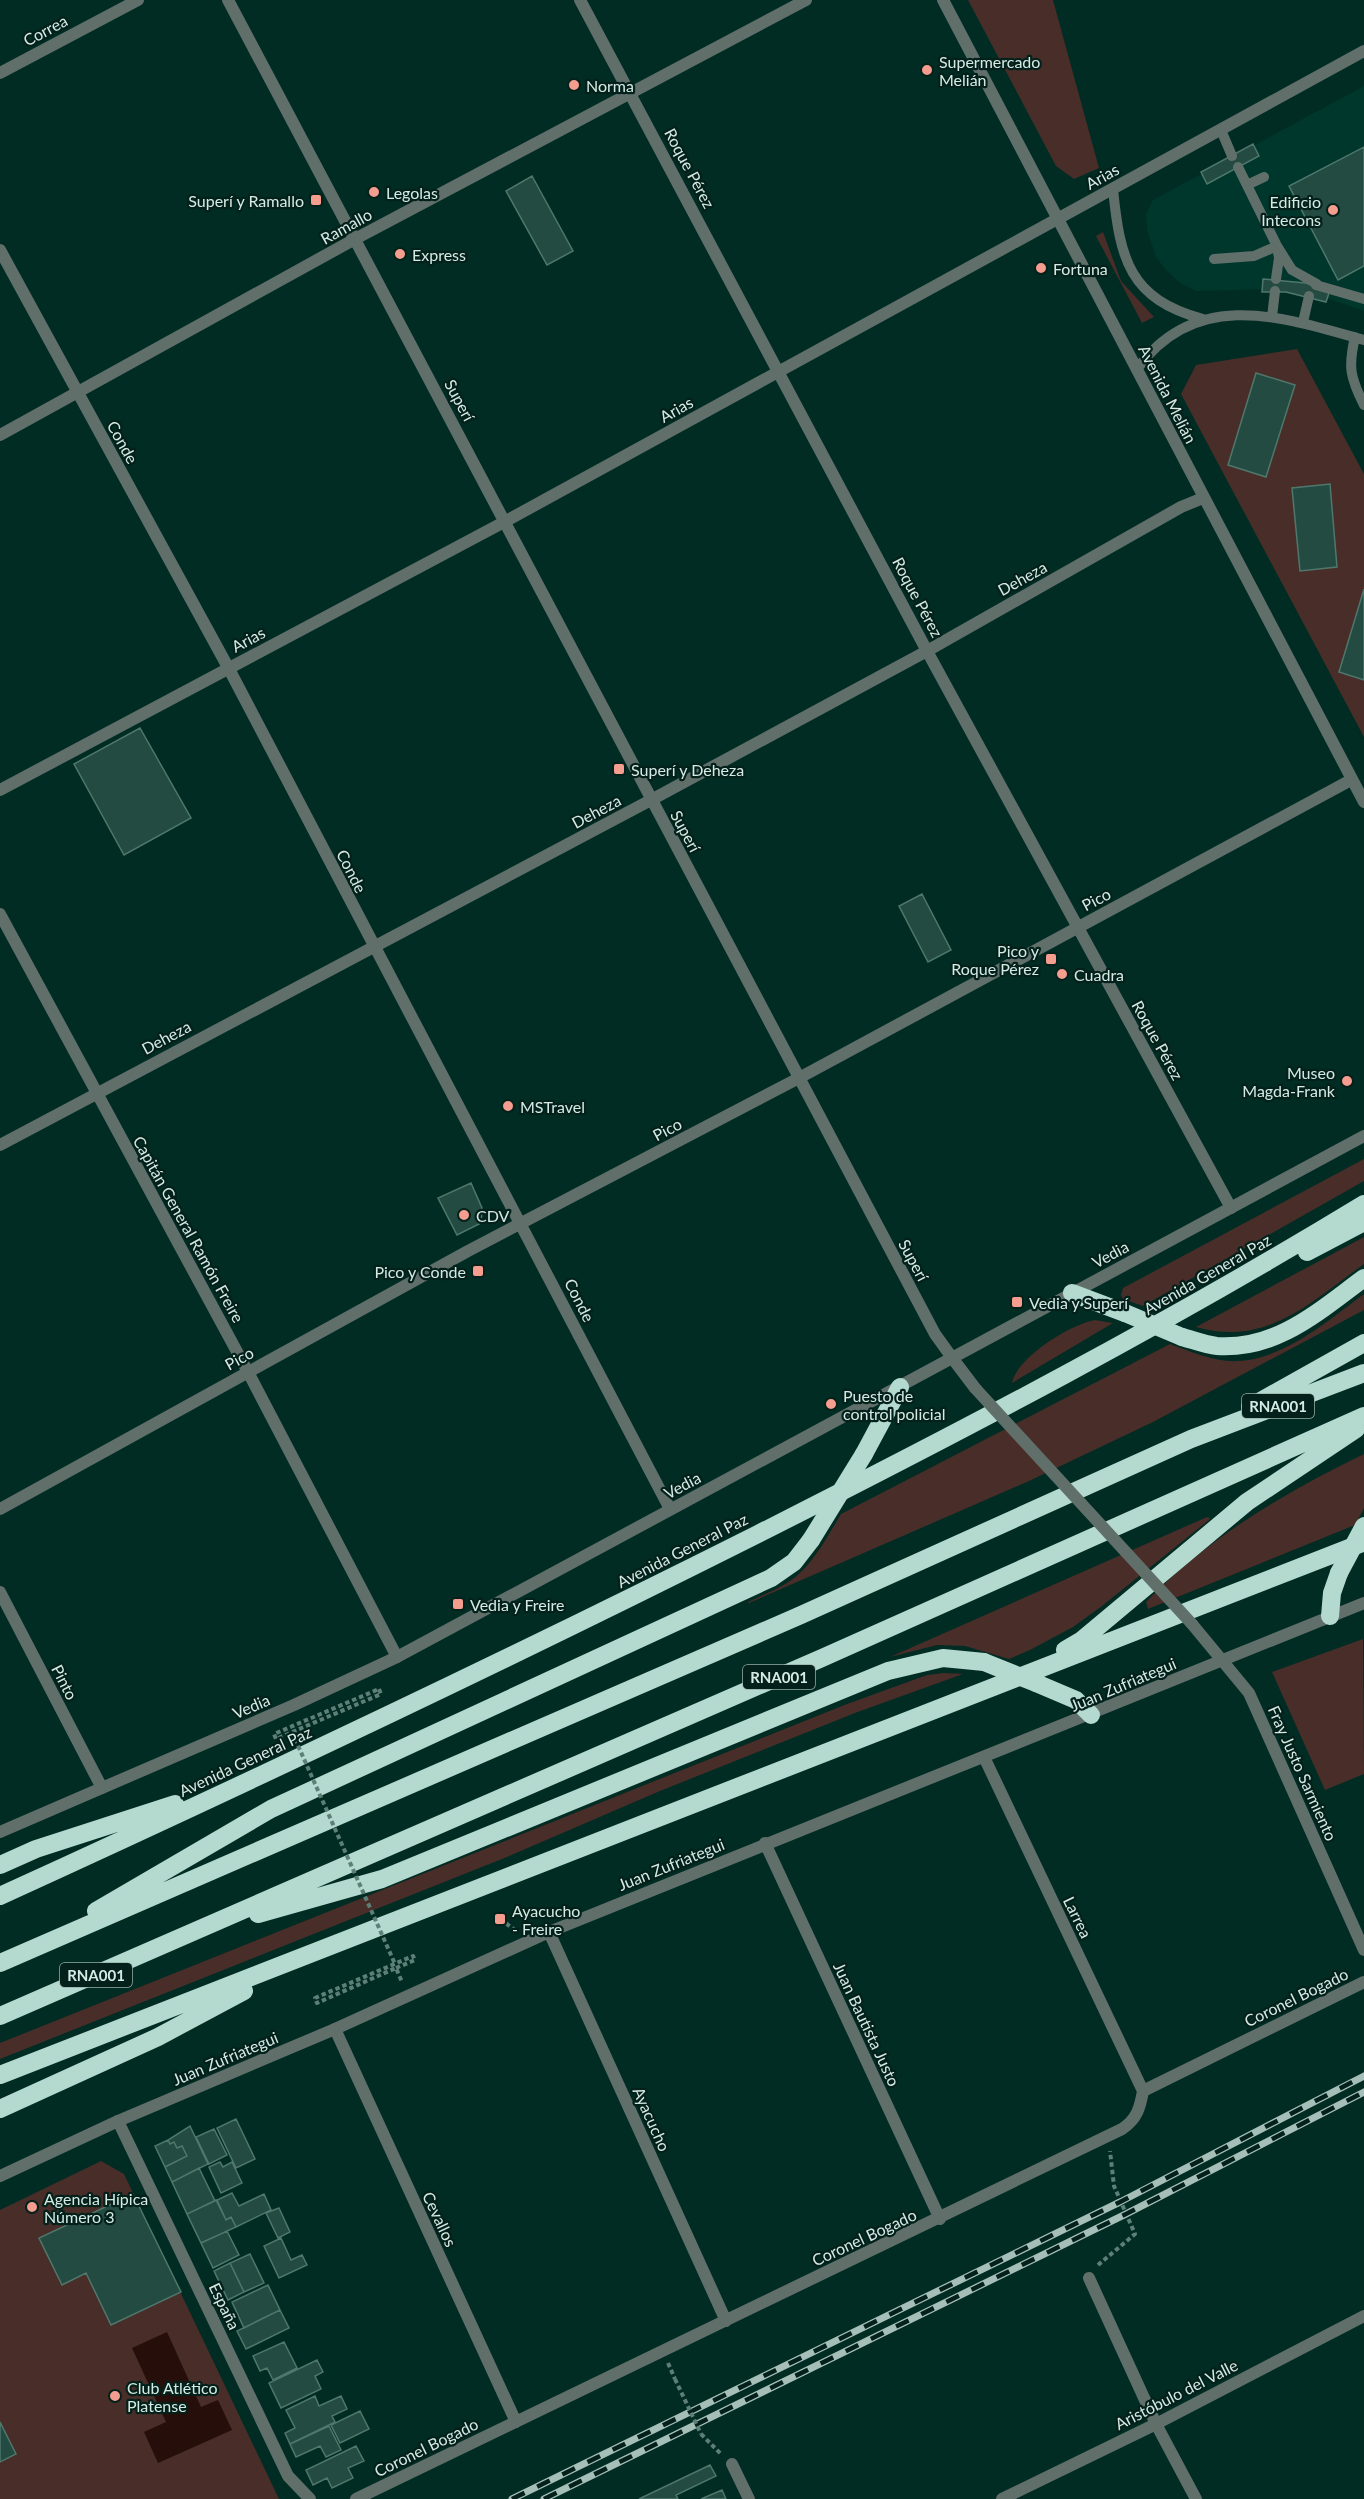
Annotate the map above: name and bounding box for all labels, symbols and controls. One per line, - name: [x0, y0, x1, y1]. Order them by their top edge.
- street label: Correa: [20, 11, 70, 49]
- place label: Supermercado Melián: [939, 52, 1040, 89]
- marker: Supermercado Melián: [920, 63, 934, 77]
- place label: Norma: [586, 76, 634, 95]
- marker: Norma: [567, 78, 581, 92]
- street label: Roque Pérez: [661, 125, 719, 211]
- street label: Arias: [1082, 159, 1122, 193]
- place label: Legolas: [386, 183, 438, 202]
- marker: Legolas: [367, 185, 381, 199]
- place label: Superí y Ramallo: [188, 191, 304, 210]
- place label: Edificio Intecons: [1261, 192, 1321, 229]
- marker: Superí y Ramallo: [309, 193, 323, 207]
- marker: Edificio Intecons: [1326, 203, 1340, 217]
- street label: Ramallo: [317, 204, 375, 248]
- place label: Express: [412, 245, 466, 264]
- marker: Express: [393, 247, 407, 261]
- place label: Fortuna: [1053, 259, 1108, 278]
- marker: Fortuna: [1034, 261, 1048, 275]
- street label: Avenida Melián: [1135, 342, 1201, 446]
- street label: Superí: [441, 376, 479, 425]
- street label: Arias: [656, 392, 696, 426]
- street label: Conde: [104, 417, 142, 467]
- street label: Roque Pérez: [889, 554, 947, 640]
- street label: Deheza: [994, 557, 1050, 599]
- street label: Arias: [228, 622, 268, 656]
- place label: Superí y Deheza: [631, 760, 744, 779]
- marker: Superí y Deheza: [612, 762, 626, 776]
- street label: Deheza: [568, 790, 624, 832]
- street label: Superí: [667, 807, 705, 856]
- street label: Conde: [333, 846, 371, 896]
- street label: Pico: [1078, 884, 1114, 914]
- place label: Pico y Roque Pérez: [951, 941, 1040, 978]
- marker: Pico y Roque Pérez: [1044, 952, 1058, 966]
- place label: Cuadra: [1074, 965, 1124, 984]
- marker: Cuadra: [1055, 967, 1069, 981]
- street label: Roque Pérez: [1128, 997, 1188, 1083]
- street label: Deheza: [138, 1016, 194, 1058]
- place label: Museo Magda-Frank: [1242, 1063, 1336, 1100]
- marker: Museo Magda-Frank: [1340, 1074, 1354, 1088]
- place label: MSTravel: [520, 1097, 585, 1116]
- marker: MSTravel: [501, 1099, 515, 1113]
- street label: Pico: [649, 1114, 685, 1144]
- street label: Capitán General Ramón Freire: [130, 1132, 248, 1326]
- place label: CDV: [476, 1206, 510, 1225]
- marker: CDV: [457, 1208, 471, 1222]
- street label: Avenida General Paz: [1140, 1230, 1274, 1318]
- street label: Superí: [895, 1236, 933, 1285]
- street label: Vedia: [1088, 1236, 1132, 1272]
- place label: Pico y Conde: [374, 1262, 466, 1281]
- marker: Pico y Conde: [471, 1264, 485, 1278]
- street label: Conde: [561, 1275, 599, 1325]
- place label: Vedia y Superí: [1029, 1293, 1129, 1312]
- marker: Vedia y Superí: [1010, 1295, 1024, 1309]
- street label: Pico: [221, 1342, 257, 1374]
- place label: Puesto de control policial: [843, 1386, 945, 1423]
- road number: RNA001: [1242, 1394, 1314, 1418]
- marker: Puesto de control policial: [824, 1397, 838, 1411]
- street label: Vedia: [660, 1467, 704, 1503]
- street label: Avenida General Paz: [614, 1509, 750, 1591]
- place label: Vedia y Freire: [470, 1595, 565, 1614]
- marker: Vedia y Freire: [451, 1597, 465, 1611]
- street label: Juan Zufriategui: [1067, 1653, 1179, 1715]
- street label: Pinto: [48, 1661, 82, 1703]
- road number: RNA001: [743, 1665, 815, 1689]
- street label: Vedia: [229, 1690, 273, 1722]
- street label: Fray Justo Sarmiento: [1265, 1702, 1341, 1844]
- street label: Avenida General Paz: [176, 1722, 314, 1800]
- street label: Juan Zufriategui: [615, 1834, 727, 1894]
- street label: Larrea: [1060, 1893, 1096, 1941]
- place label: Ayacucho - Freire: [512, 1901, 580, 1938]
- marker: Ayacucho - Freire: [493, 1912, 507, 1926]
- street label: Juan Bautista Justo: [830, 1959, 904, 2089]
- road number: RNA001: [60, 1963, 132, 1987]
- street label: Coronel Bogado: [1241, 1964, 1351, 2030]
- street label: Juan Zufriategui: [169, 2027, 281, 2089]
- street label: Ayacucho: [629, 2084, 675, 2154]
- place label: Agencia Hípica Número 3: [44, 2189, 148, 2226]
- street label: Cevallos: [419, 2189, 461, 2250]
- marker: Agencia Hípica Número 3: [25, 2200, 39, 2214]
- street label: Coronel Bogado: [809, 2205, 919, 2269]
- street label: España: [206, 2279, 244, 2333]
- street label: Aristóbulo del Valle: [1111, 2355, 1241, 2433]
- place label: Club Atlético Platense: [127, 2378, 218, 2415]
- marker: Club Atlético Platense: [108, 2389, 122, 2403]
- street label: Coronel Bogado: [371, 2414, 481, 2480]

